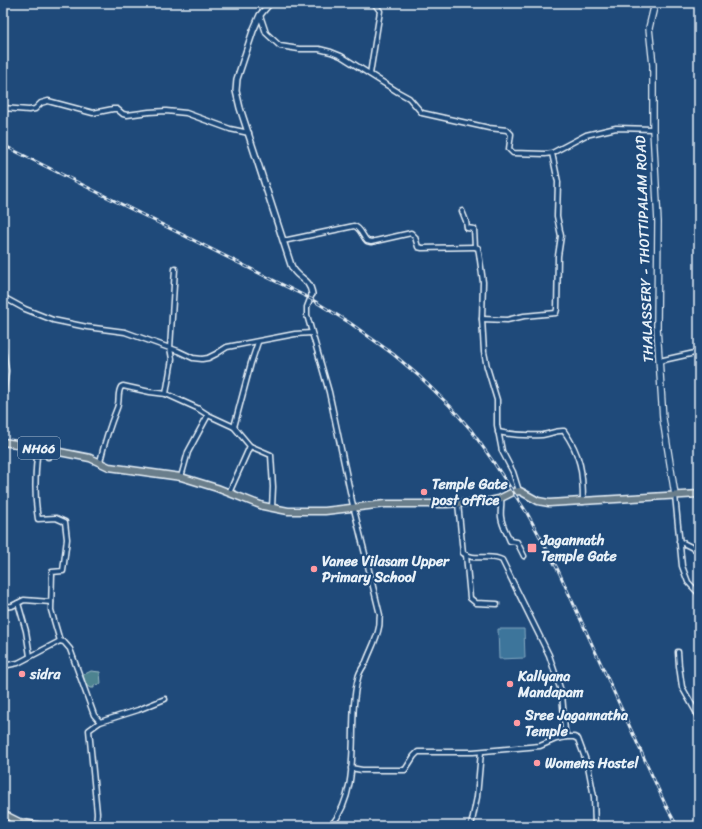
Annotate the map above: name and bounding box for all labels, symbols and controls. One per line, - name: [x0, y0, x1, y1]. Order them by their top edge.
- street label: THALASSERY - THOTTIPALAM ROAD: [628, 135, 661, 363]
- road number: NH66: [18, 437, 60, 459]
- place label: Temple Gate post office: [431, 472, 509, 513]
- marker: Temple Gate post office: [419, 487, 429, 497]
- place label: Jagannath Temple Gate: [540, 528, 618, 569]
- marker: Jagannath Temple Gate: [526, 542, 538, 554]
- place label: Vanee Vilasam Upper Primary School: [322, 549, 450, 590]
- marker: Vanee Vilasam Upper Primary School: [309, 564, 319, 574]
- place label: sidra: [29, 662, 61, 687]
- place label: Kallyana Mandapam: [517, 664, 584, 705]
- marker: sidra: [17, 669, 27, 679]
- marker: Kallyana Mandapam: [505, 679, 515, 689]
- place label: Sree Jagannatha Temple: [524, 703, 629, 744]
- marker: Sree Jagannatha Temple: [512, 718, 522, 728]
- place label: Womens Hostel: [545, 751, 639, 776]
- marker: Womens Hostel: [532, 758, 542, 768]

